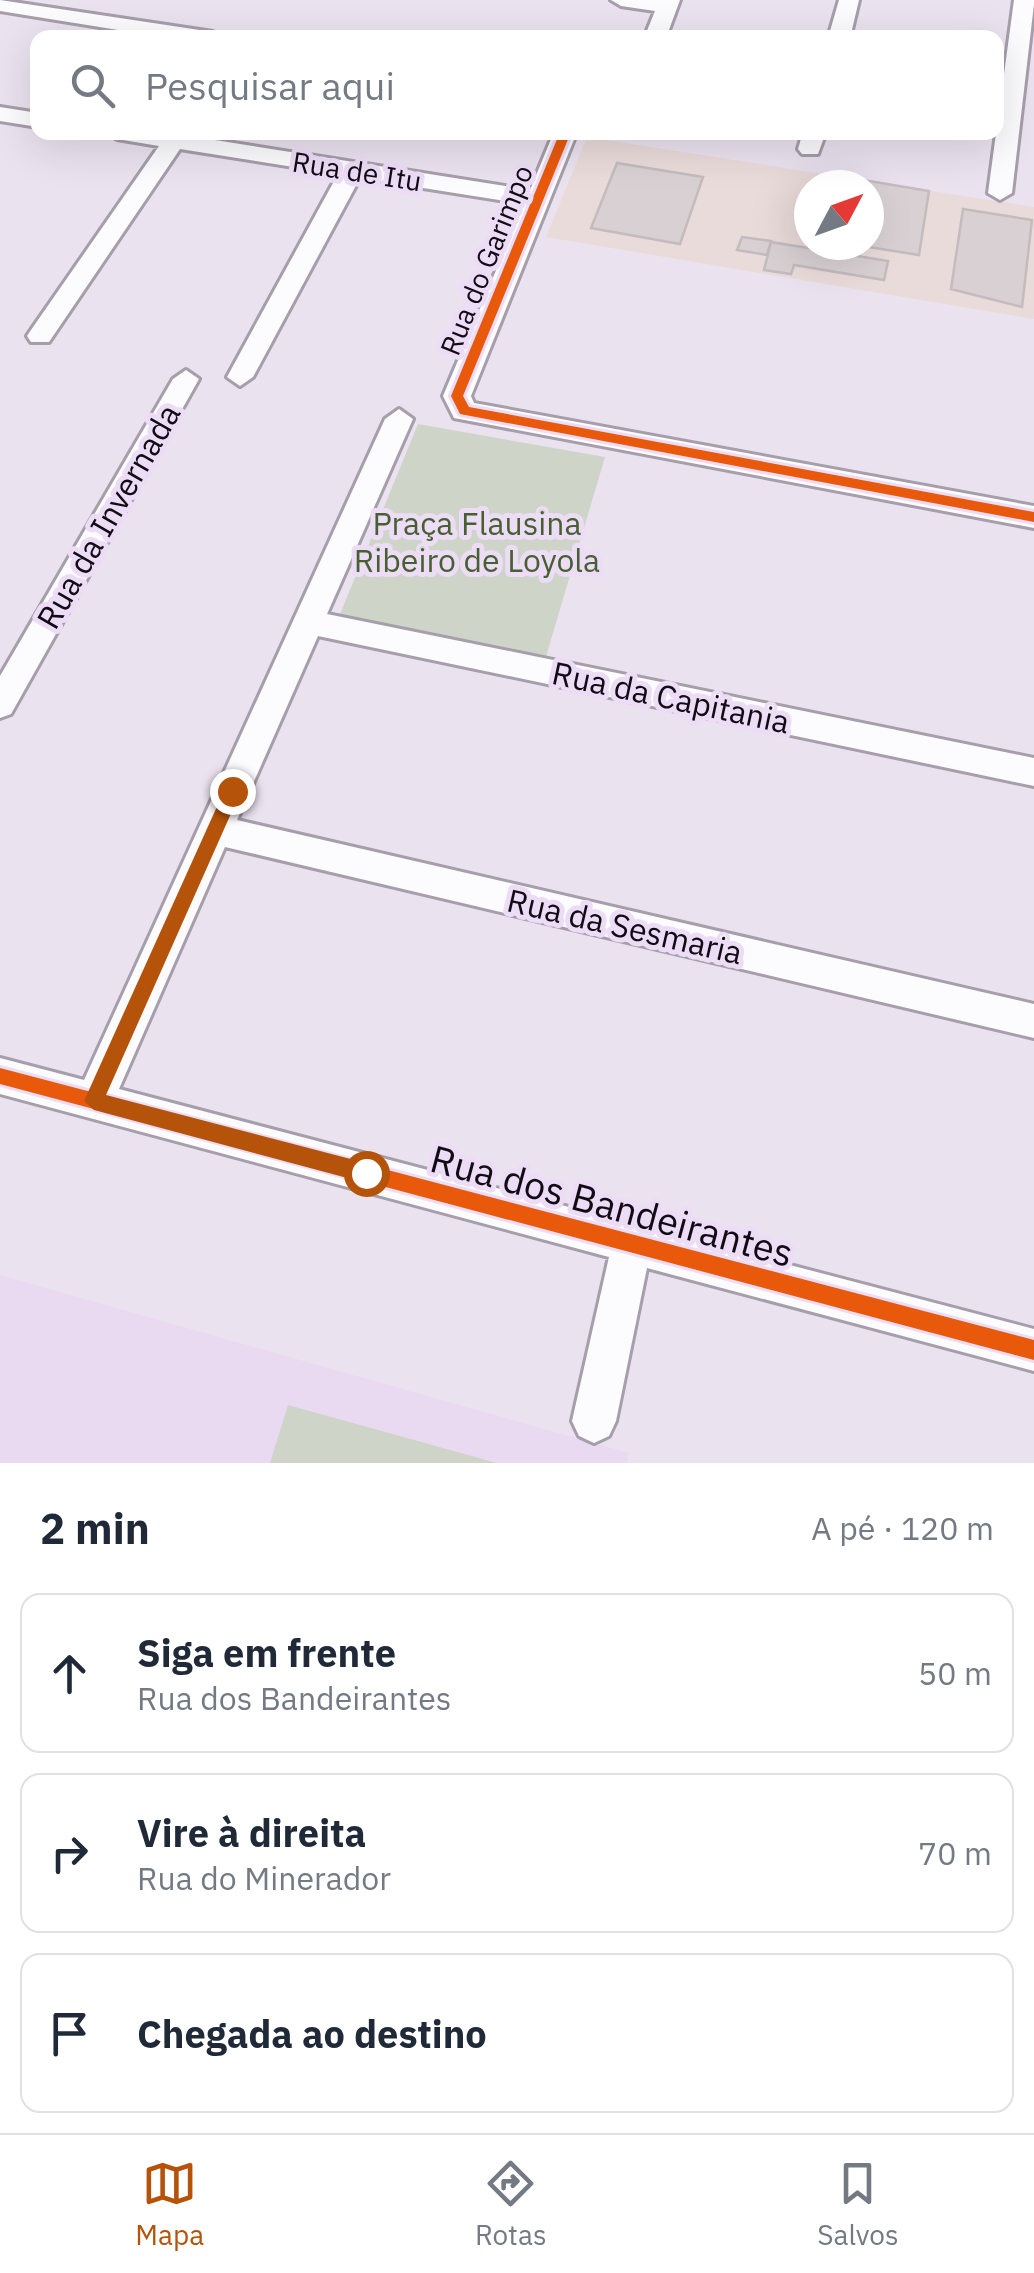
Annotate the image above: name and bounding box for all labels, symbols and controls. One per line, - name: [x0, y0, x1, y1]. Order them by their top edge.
- search box: [30, 30, 1004, 140]
- icon: search: [65, 58, 120, 113]
- text: Pesquisar aqui: [145, 61, 395, 110]
- street label: Rua de Itu: [290, 143, 424, 199]
- street label: Rua do Garimpo: [431, 159, 541, 361]
- north arrow: [794, 170, 884, 260]
- street label: Rua da Invernada: [27, 396, 189, 636]
- park label: Praça Flausina Ribeiro de Loyola: [354, 502, 600, 581]
- street label: Rua da Capitania: [548, 651, 794, 743]
- route end: [210, 769, 256, 815]
- street label: Rua da Sesmaria: [503, 879, 747, 973]
- street label: Rua dos Bandeirantes: [425, 1133, 799, 1277]
- route start: [344, 1151, 390, 1197]
- text: 2 min: [40, 1501, 150, 1556]
- text: A pé · 120 m: [811, 1507, 994, 1549]
- text: Siga em frente: [137, 1628, 396, 1677]
- icon: ahead: [42, 1646, 97, 1701]
- text: 50 m: [918, 1652, 992, 1694]
- text: Rua dos Bandeirantes: [137, 1677, 451, 1719]
- text: Vire à direita: [137, 1808, 366, 1857]
- icon: right: [42, 1826, 97, 1881]
- text: 70 m: [918, 1832, 992, 1874]
- text: Rua do Minerador: [137, 1857, 391, 1899]
- icon: arrive: [42, 2006, 97, 2061]
- text: Chegada ao destino: [137, 2009, 487, 2058]
- tab: Mapa: [135, 2156, 204, 2253]
- tab: Rotas: [475, 2156, 547, 2253]
- tab: Salvos: [817, 2156, 899, 2253]

